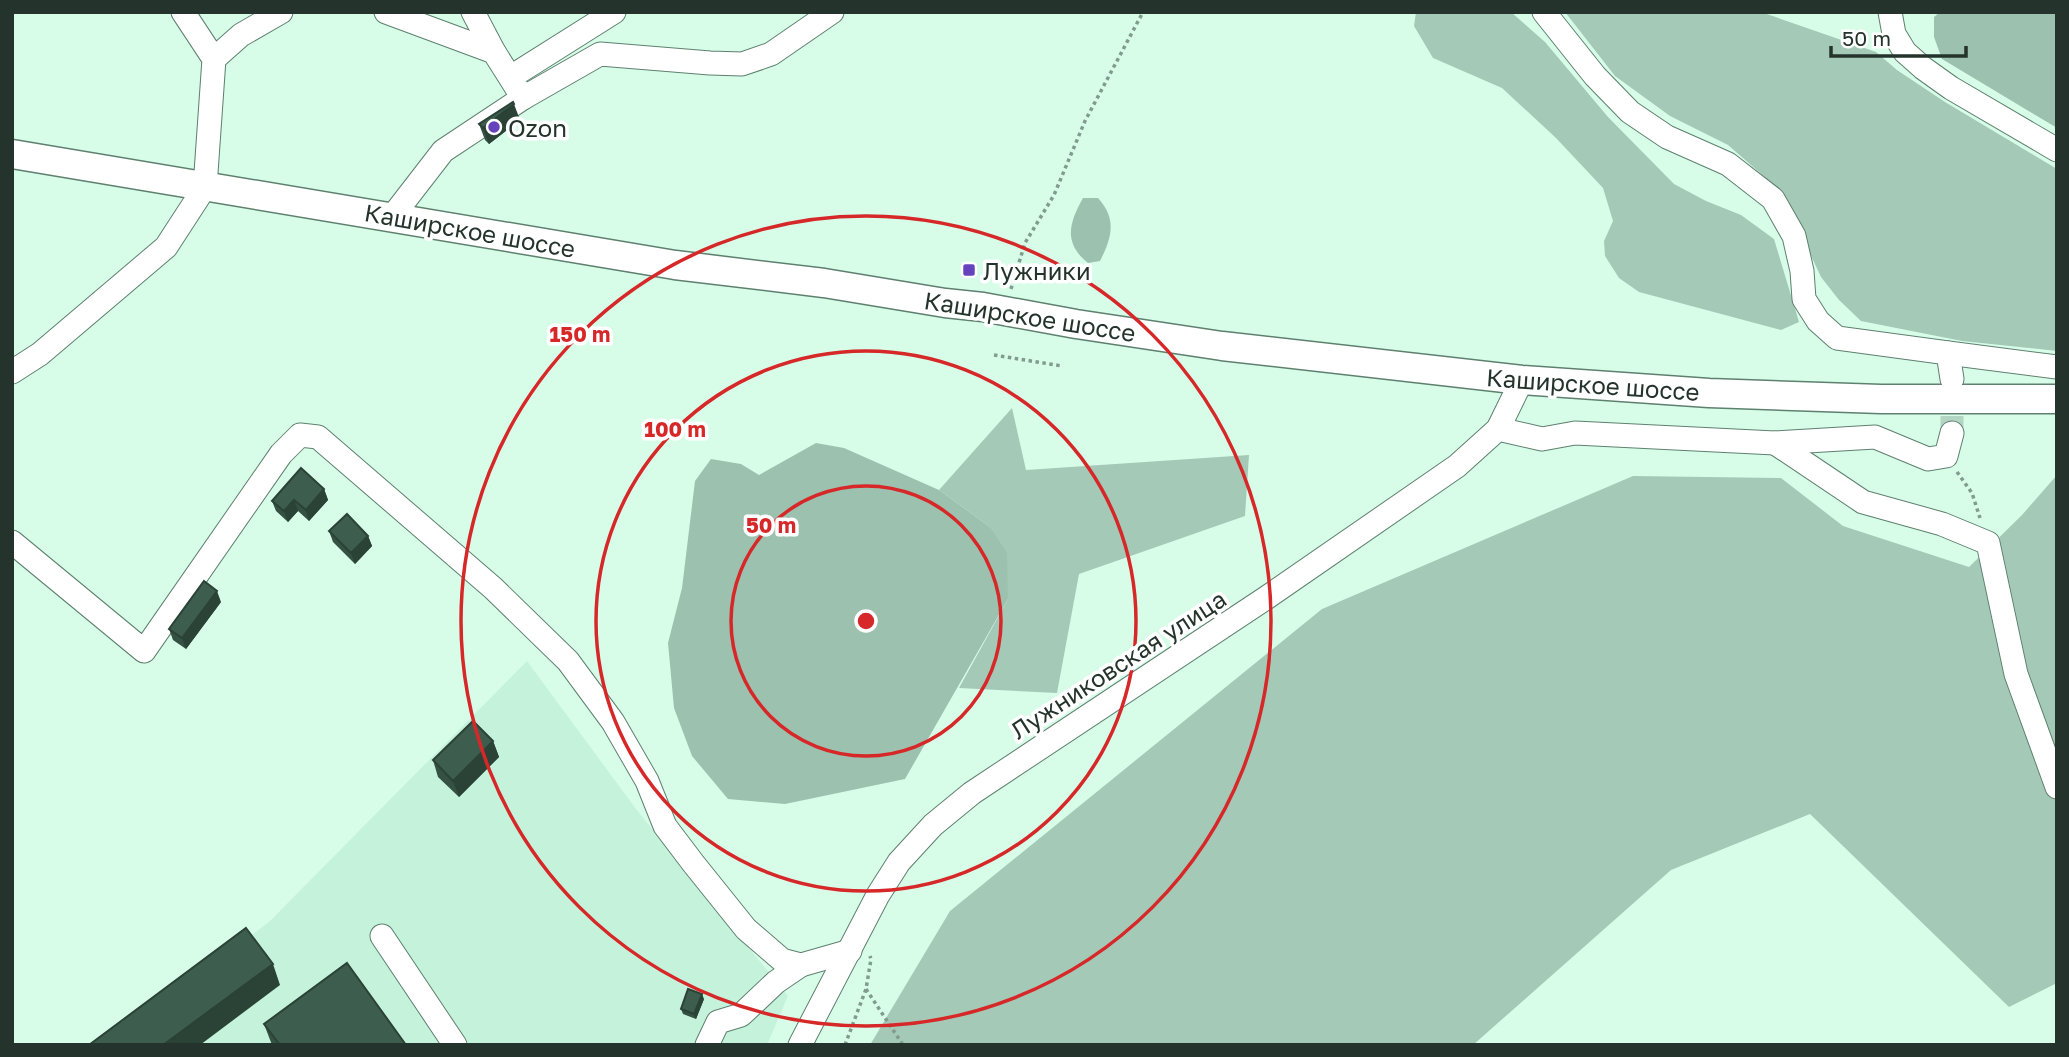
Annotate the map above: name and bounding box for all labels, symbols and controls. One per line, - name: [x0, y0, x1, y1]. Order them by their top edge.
- scale bar: [1831, 14, 1966, 58]
- text: 50 m: [1842, 25, 1891, 51]
- place label: Ozon: [508, 113, 567, 142]
- marker: Ozon: [486, 119, 502, 135]
- street label: Каширское шоссе: [362, 197, 578, 263]
- place label: Лужники: [983, 256, 1091, 285]
- marker: Лужники: [961, 262, 977, 278]
- street label: Каширское шоссе: [922, 285, 1138, 347]
- text: 150 m: [550, 321, 610, 347]
- street label: Каширское шоссе: [1485, 362, 1701, 406]
- text: 100 m: [644, 416, 706, 442]
- text: 50 m: [746, 512, 796, 538]
- street label: Лужниковская улица: [1005, 584, 1231, 744]
- centre of rings: [854, 609, 878, 633]

